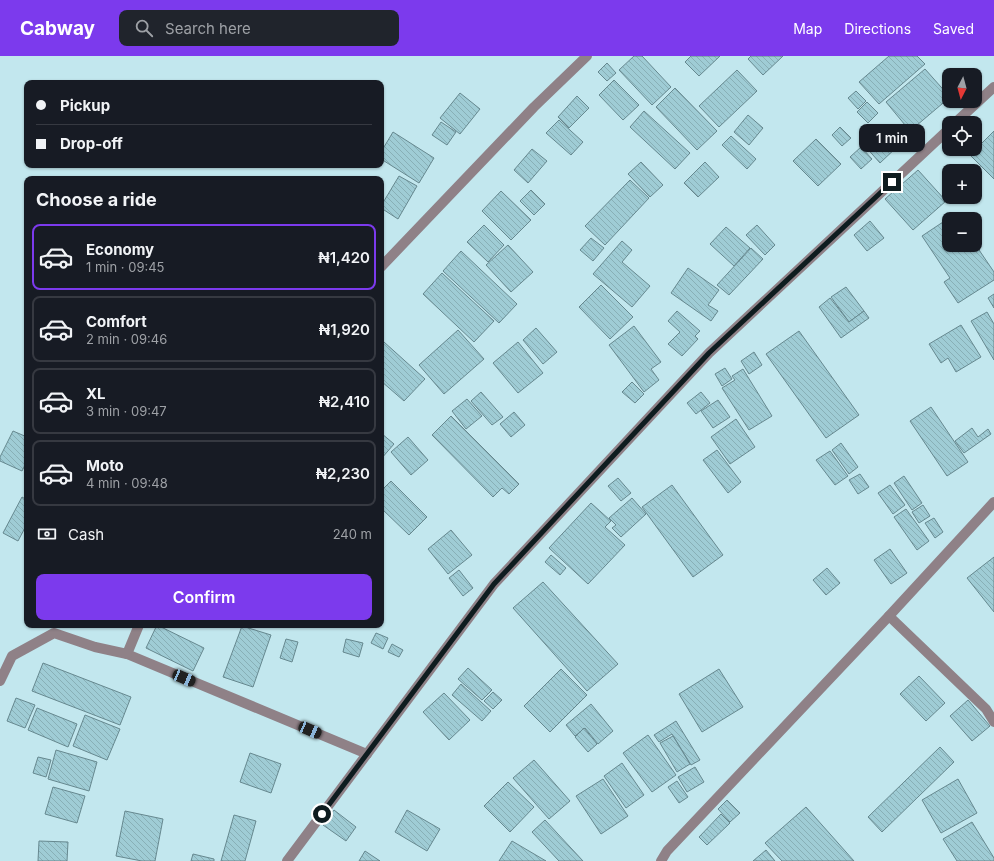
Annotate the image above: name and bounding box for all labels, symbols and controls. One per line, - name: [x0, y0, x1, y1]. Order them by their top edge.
- search box: [119, 10, 399, 46]
- text: Cabway: [20, 17, 95, 40]
- icon: search: [133, 17, 155, 39]
- text: Search here: [165, 19, 251, 38]
- text: Map: [793, 20, 822, 37]
- text: Directions: [844, 20, 911, 37]
- text: Saved: [933, 20, 974, 37]
- north arrow: [942, 68, 982, 108]
- map controls: [942, 68, 982, 252]
- text: Pickup: [60, 96, 110, 115]
- button: locate: [942, 116, 982, 156]
- callout: 1 min: [859, 124, 925, 152]
- text: 1 min: [876, 130, 908, 146]
- text: Drop-off: [60, 134, 123, 153]
- button: +: [942, 164, 982, 204]
- route end: [883, 173, 901, 191]
- text: Choose a ride: [36, 189, 157, 210]
- button: −: [942, 212, 982, 252]
- icon: car: [38, 239, 74, 275]
- text: Economy: [86, 240, 154, 259]
- text: ₦1,420: [318, 248, 370, 267]
- text: 1 min · 09:45: [86, 259, 165, 275]
- icon: car: [38, 311, 74, 347]
- text: Comfort: [86, 312, 147, 331]
- text: ₦1,920: [319, 320, 370, 339]
- text: 2 min · 09:46: [86, 331, 167, 347]
- icon: car: [38, 383, 74, 419]
- text: XL: [86, 384, 106, 403]
- text: ₦2,410: [319, 392, 370, 411]
- text: 3 min · 09:47: [86, 403, 167, 419]
- icon: car: [38, 455, 74, 491]
- text: Moto: [86, 456, 124, 475]
- text: ₦2,230: [316, 464, 370, 483]
- text: 4 min · 09:48: [86, 475, 168, 491]
- icon: cash: [36, 523, 58, 545]
- text: Cash: [68, 525, 104, 544]
- text: 240 m: [333, 526, 372, 542]
- button: Confirm: [36, 574, 372, 620]
- car: [171, 668, 197, 688]
- car: [297, 720, 323, 740]
- route start: [313, 805, 331, 823]

